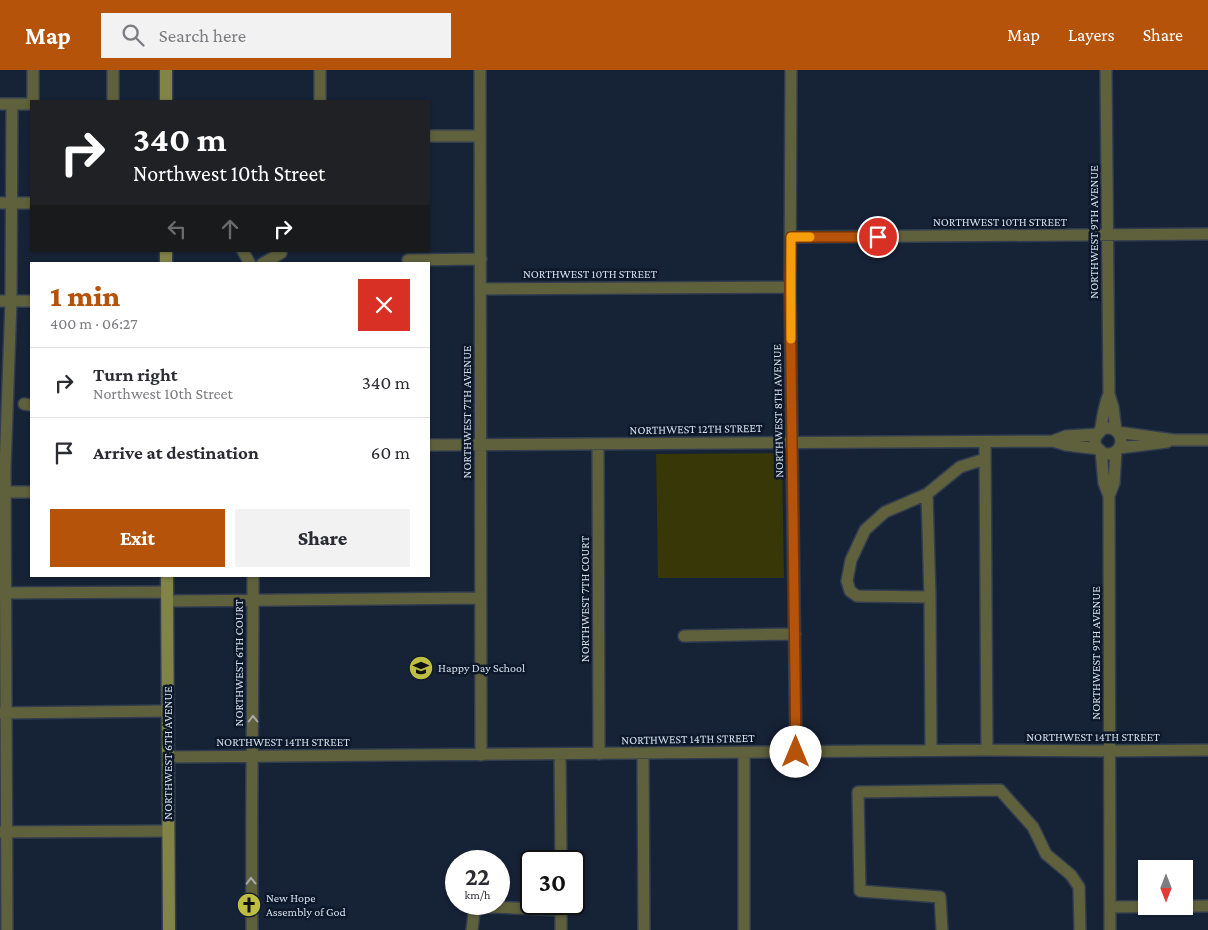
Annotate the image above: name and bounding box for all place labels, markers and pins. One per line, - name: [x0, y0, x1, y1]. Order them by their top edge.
- pin: [857, 216, 899, 258]
- school or university icon: Happy Day School: [408, 655, 434, 681]
- place label: Happy Day School: [438, 661, 525, 675]
- place label: New Hope Assembly of God: [266, 891, 347, 919]
- church icon: New Hope Assembly of God: [236, 892, 262, 918]

